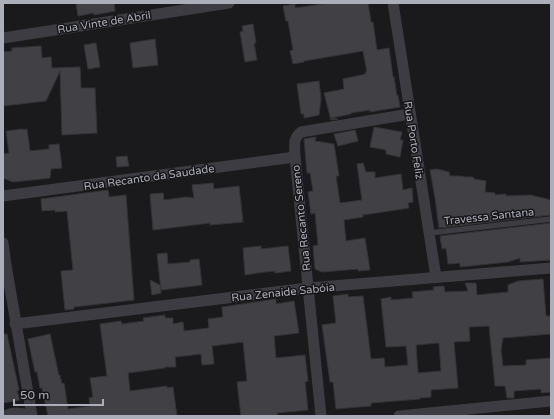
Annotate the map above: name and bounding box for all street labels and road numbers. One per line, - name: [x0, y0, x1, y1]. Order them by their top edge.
- street label: Rua Vinte de Abril: [56, 9, 152, 36]
- street label: Rua Porto Feliz: [401, 100, 426, 181]
- street label: Rua Recanto da Saudade: [83, 162, 215, 193]
- street label: Rua Recanto Sereno: [289, 164, 314, 272]
- street label: Travessa Santana: [443, 205, 535, 228]
- street label: Rua Zenaide Sabóia: [231, 281, 335, 304]

